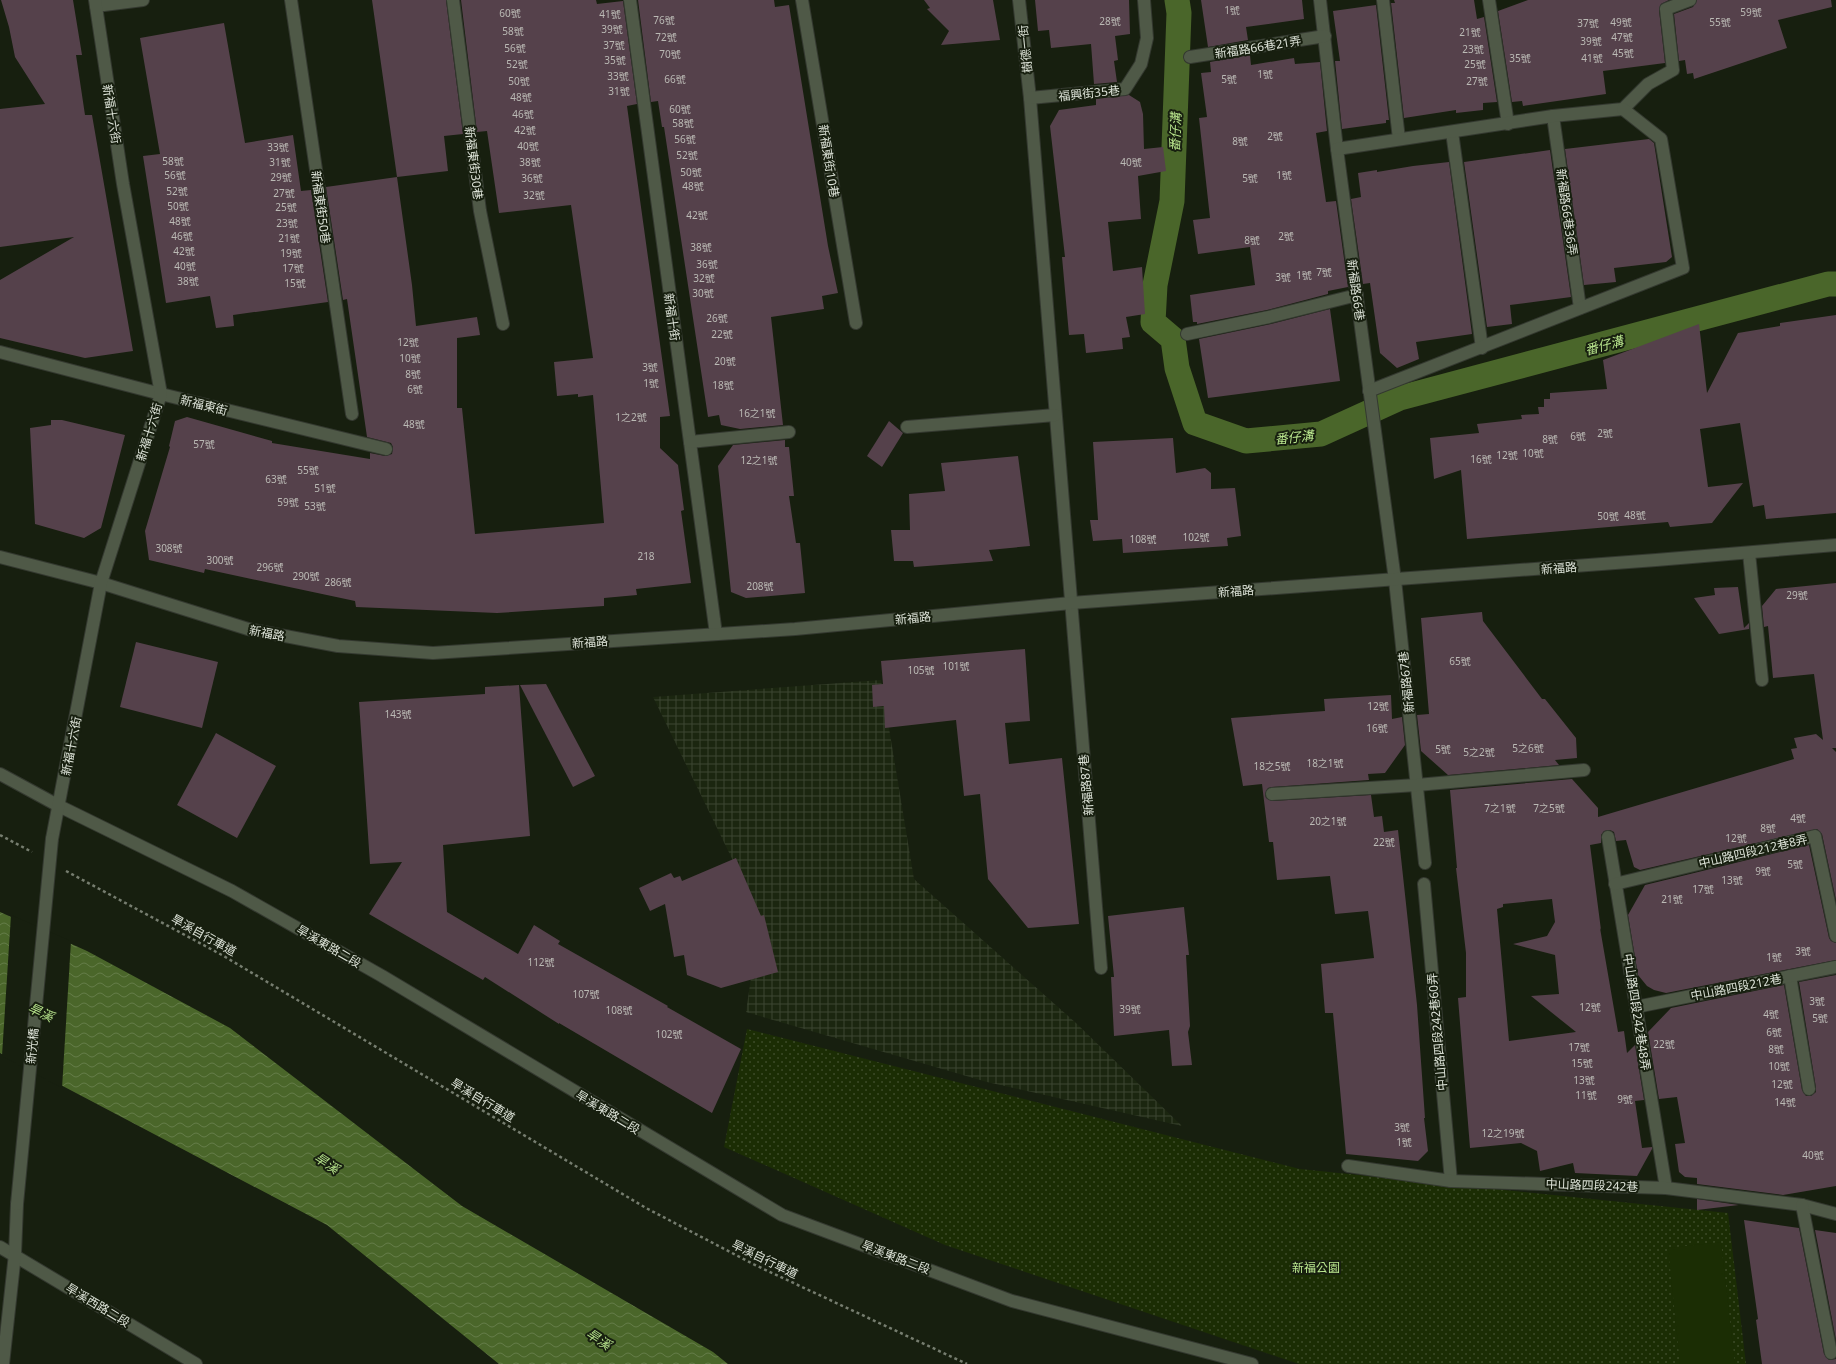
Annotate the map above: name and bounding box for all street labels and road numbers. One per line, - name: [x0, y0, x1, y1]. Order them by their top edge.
- street label: 樹德一街: [1014, 24, 1036, 74]
- street label: 新福路66巷21弄: [1213, 32, 1303, 62]
- street label: 福興街35巷: [1057, 81, 1121, 105]
- street label: 新福十六街: [99, 83, 125, 145]
- street label: 新福東街10巷: [815, 123, 843, 199]
- street label: 新福東街30巷: [461, 125, 487, 201]
- street label: 新福路66巷36弄: [1552, 168, 1582, 256]
- street label: 新福東街50巷: [307, 169, 335, 245]
- street label: 新福路66巷: [1343, 258, 1369, 322]
- street label: 新福十街: [660, 292, 684, 342]
- street label: 新福東街: [179, 391, 229, 419]
- street label: 新福十六街: [132, 401, 166, 463]
- street label: 新福路: [1540, 558, 1578, 578]
- street label: 新福路: [1217, 581, 1255, 601]
- street label: 新福路: [894, 608, 932, 628]
- street label: 新福路: [248, 621, 286, 645]
- street label: 新福路: [571, 632, 609, 652]
- street label: 新福路67巷: [1394, 650, 1418, 714]
- street label: 新福十六街: [57, 715, 85, 777]
- street label: 新福路87巷: [1075, 754, 1097, 816]
- street label: 中山路四段212巷8弄: [1697, 830, 1809, 872]
- street label: 旱溪自行車道: [168, 910, 240, 960]
- street label: 旱溪東路二段: [294, 921, 364, 971]
- street label: 中山路四段242巷48弄: [1619, 952, 1655, 1072]
- street label: 中山路四段212巷: [1689, 970, 1783, 1004]
- street label: 中山路四段242巷60弄: [1423, 972, 1451, 1092]
- street label: 新光橋: [22, 1027, 42, 1065]
- street label: 旱溪自行車道: [448, 1074, 518, 1126]
- street label: 旱溪東路二段: [573, 1086, 643, 1138]
- street label: 中山路四段242巷: [1545, 1175, 1639, 1195]
- street label: 旱溪自行車道: [729, 1236, 801, 1282]
- street label: 旱溪東路二段: [859, 1236, 933, 1278]
- street label: 旱溪西路二段: [63, 1279, 133, 1331]

